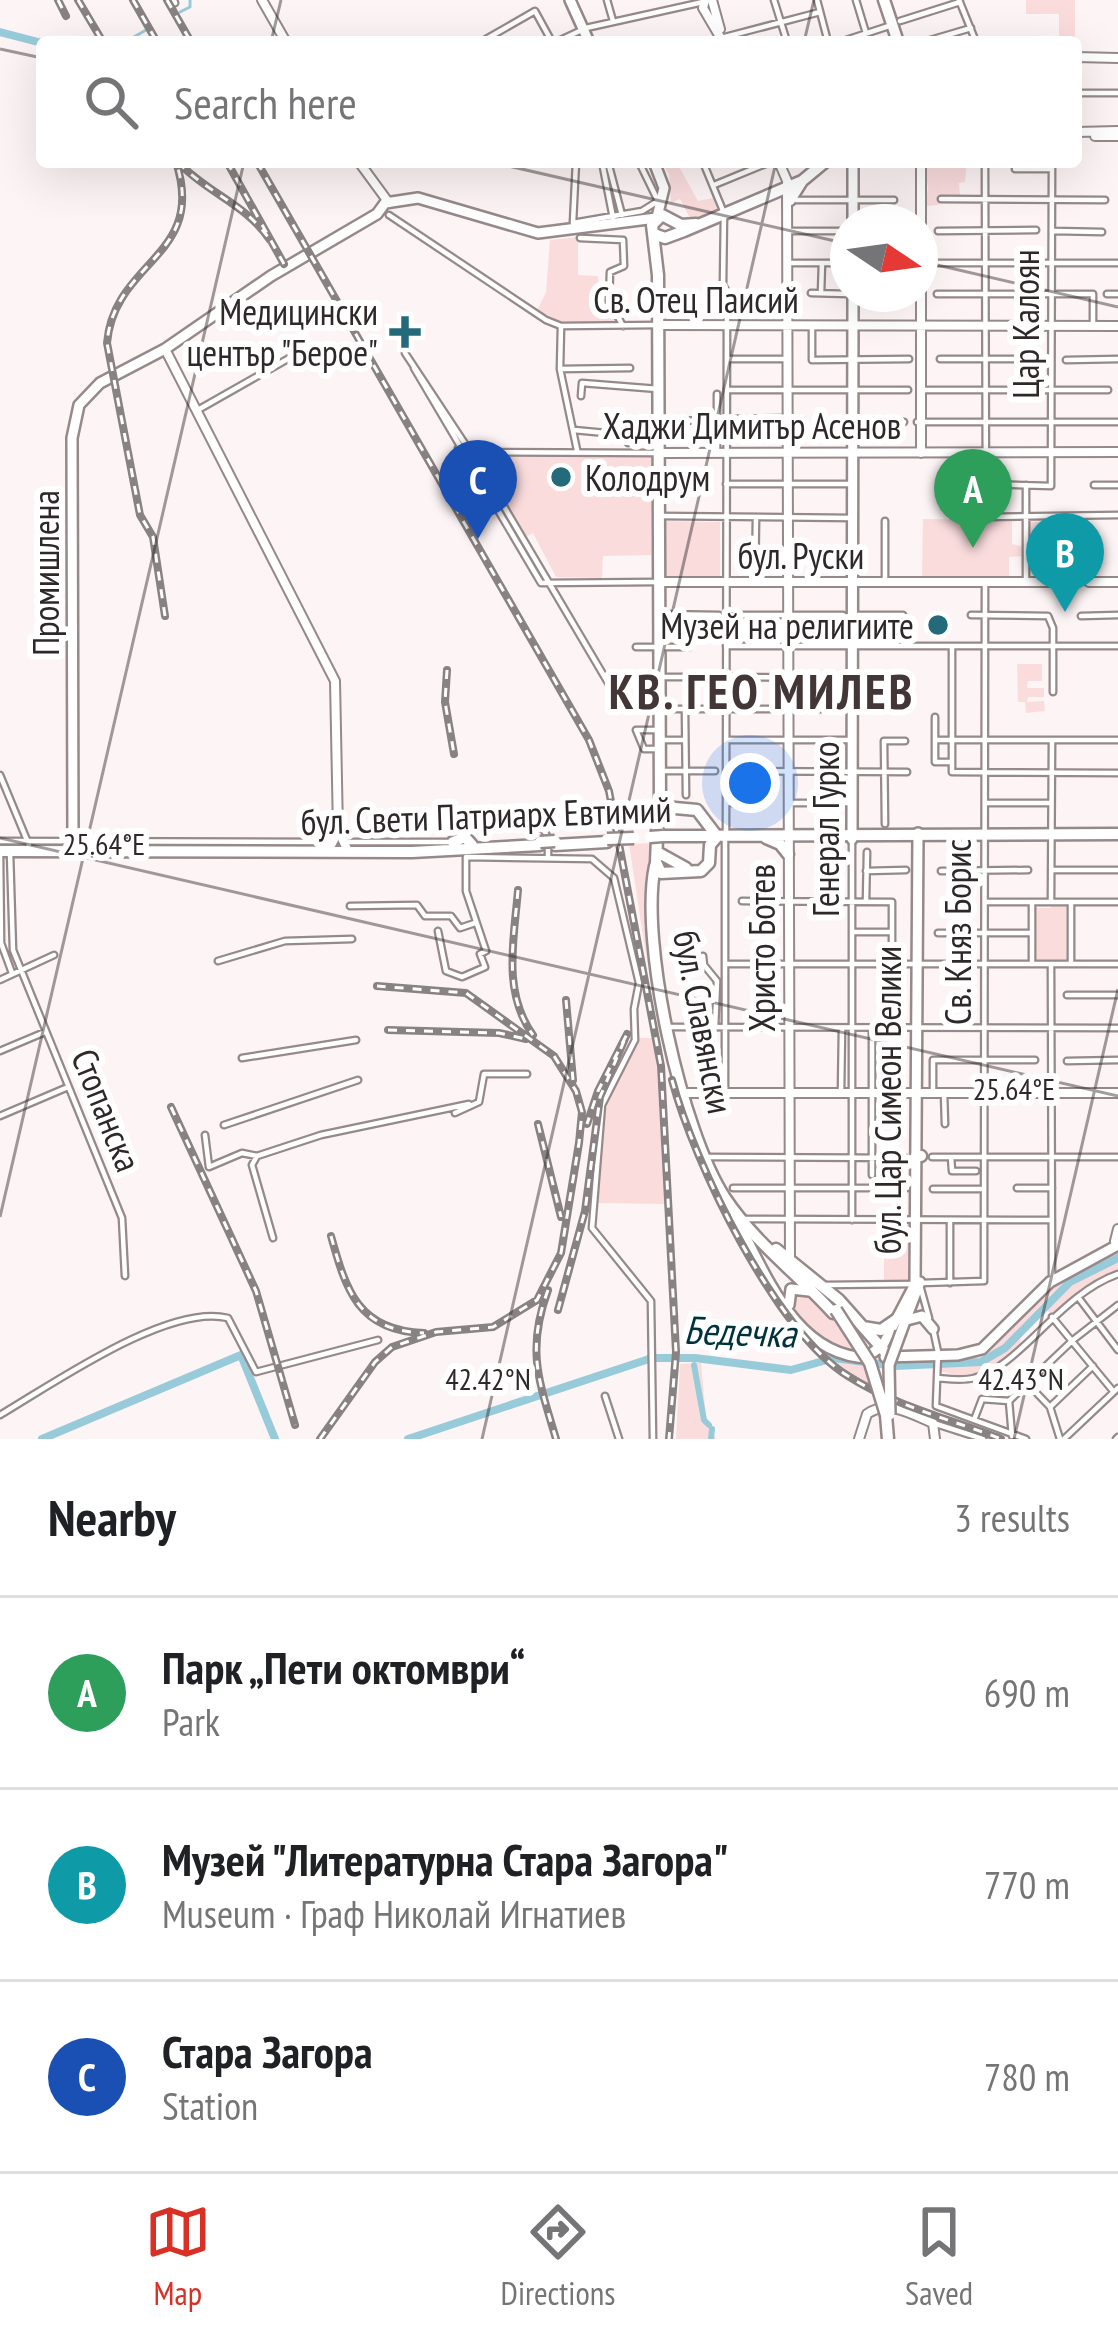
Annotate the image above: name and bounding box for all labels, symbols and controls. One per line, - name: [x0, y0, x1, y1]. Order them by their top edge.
- search box: [36, 36, 1082, 168]
- icon: search: [78, 69, 144, 135]
- text: Search here: [174, 73, 357, 131]
- north arrow: [830, 204, 938, 312]
- street label: Цар Калоян: [1002, 249, 1049, 399]
- street label: Св. Отец Паисий: [593, 276, 799, 323]
- place label: Медицински център "Берое": [186, 288, 378, 376]
- marker: Медицински център "Берое": [389, 316, 421, 348]
- street label: Хаджи Димитър Асенов: [603, 402, 901, 449]
- pin: C: [439, 440, 517, 539]
- pin: A: [934, 449, 1012, 548]
- place label: Колодрум: [585, 454, 710, 501]
- marker: Колодрум: [548, 464, 574, 490]
- street label: Промишлена: [22, 490, 69, 656]
- pin: B: [1026, 513, 1104, 612]
- street label: бул. Руски: [738, 532, 864, 579]
- place label: Музей на религиите: [660, 602, 914, 649]
- marker: Музей на религиите: [925, 612, 951, 638]
- district label: КВ. ГЕО МИЛЕВ: [609, 660, 915, 722]
- street label: Генерал Гурко: [802, 741, 849, 917]
- your location: [720, 753, 780, 813]
- street label: бул. Свети Патриарх Евтимий: [300, 785, 672, 845]
- text: 25.64°E: [63, 824, 145, 863]
- street label: Св. Княз Борис: [934, 839, 981, 1025]
- street label: Христо Ботев: [738, 864, 785, 1032]
- street label: бул. Славянски: [663, 927, 745, 1117]
- street label: бул. Цар Симеон Велики: [864, 946, 911, 1254]
- street label: Стопанска: [61, 1042, 153, 1178]
- text: 25.64°E: [973, 1069, 1055, 1108]
- water label: Бедечка: [683, 1304, 799, 1359]
- text: 42.42°N: [445, 1359, 531, 1398]
- text: 42.43°N: [978, 1359, 1064, 1398]
- text: Nearby: [48, 1484, 176, 1550]
- text: 3 results: [954, 1492, 1070, 1543]
- text: Парк „Пети октомври“: [162, 1638, 525, 1696]
- text: A: [77, 1667, 97, 1718]
- text: 690 m: [984, 1667, 1070, 1718]
- text: Park: [162, 1696, 220, 1747]
- text: Музей "Литературна Стара Загора": [162, 1830, 729, 1888]
- text: B: [77, 1859, 97, 1910]
- text: 770 m: [984, 1859, 1070, 1910]
- text: Museum · Граф Николай Игнатиев: [162, 1888, 626, 1939]
- text: Стара Загора: [162, 2022, 372, 2080]
- text: C: [78, 2051, 96, 2102]
- text: 780 m: [984, 2051, 1070, 2102]
- text: Station: [162, 2080, 258, 2131]
- tab: Map: [145, 2199, 211, 2314]
- tab: Directions: [501, 2199, 615, 2314]
- tab: Saved: [905, 2199, 973, 2314]

